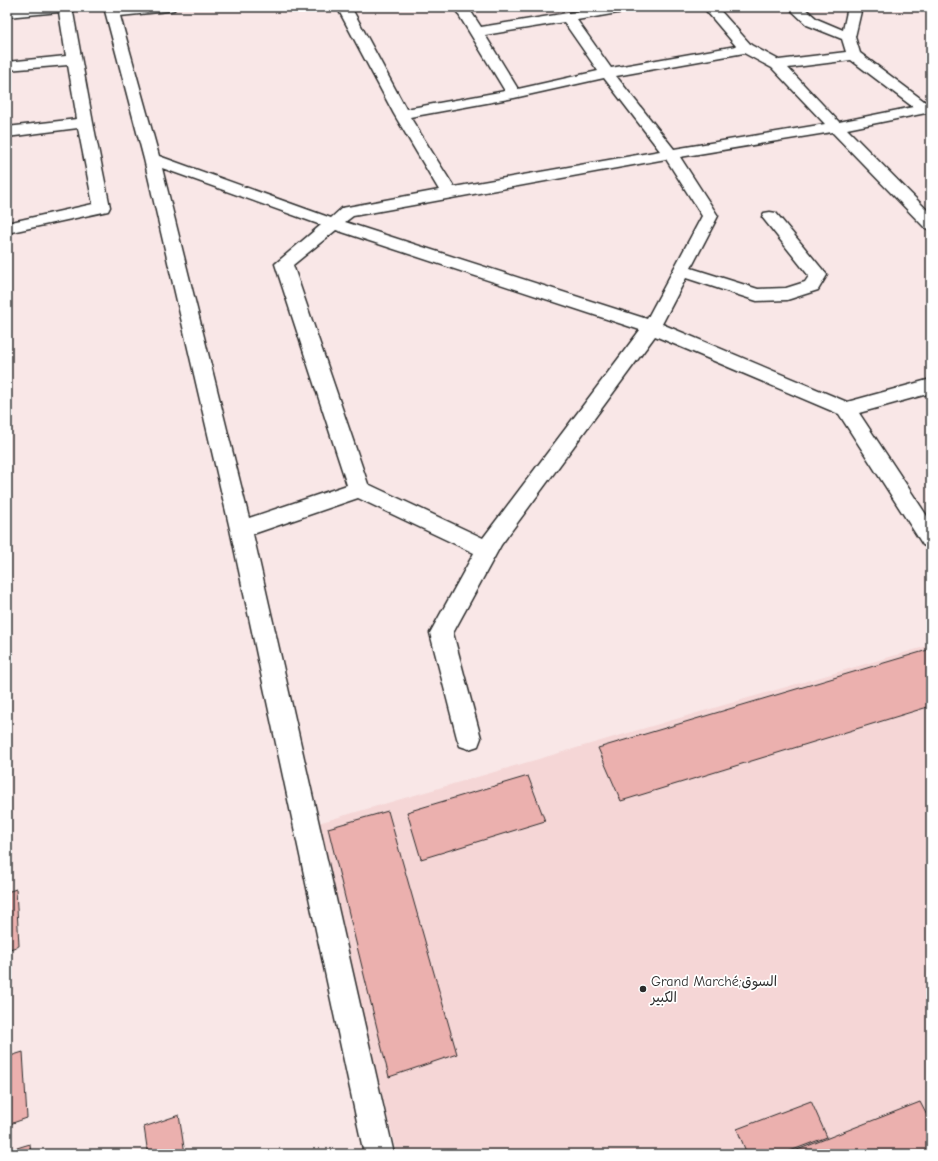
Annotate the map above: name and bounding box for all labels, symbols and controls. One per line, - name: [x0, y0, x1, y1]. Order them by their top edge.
- place label: Grand Marché;السوق الكبير: [650, 973, 777, 1006]
- marker: Grand Marché;السوق الكبير: [638, 984, 648, 994]

